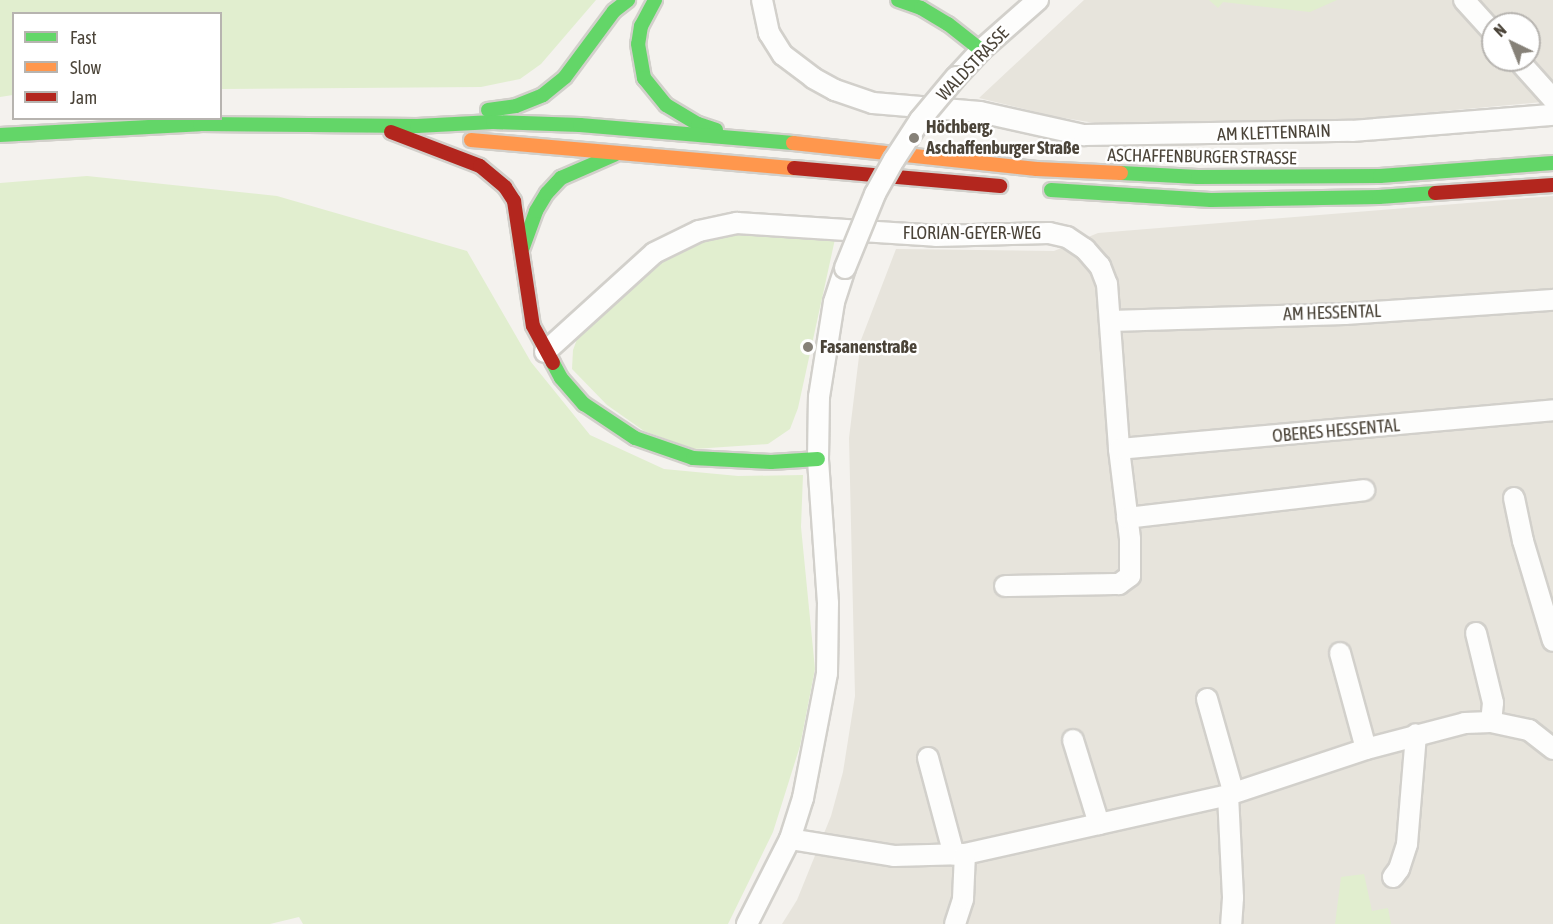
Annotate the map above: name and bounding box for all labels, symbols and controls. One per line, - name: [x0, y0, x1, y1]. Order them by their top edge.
- legend: [12, 12, 222, 120]
- north arrow: [1481, 12, 1541, 72]
- text: N: [1490, 20, 1510, 40]
- street label: WALDSTRASSE: [932, 22, 1014, 106]
- text: Fast: [70, 27, 97, 48]
- text: Slow: [70, 57, 101, 78]
- text: Jam: [70, 87, 97, 108]
- place label: Höchberg, Aschaffenburger Straße: [926, 117, 1080, 160]
- street label: AM KLETTENRAIN: [1217, 120, 1331, 146]
- marker: Höchberg, Aschaffenburger Straße: [907, 131, 921, 145]
- street label: ASCHAFFENBURGER STRASSE: [1107, 145, 1297, 169]
- street label: FLORIAN-GEYER-WEG: [903, 222, 1041, 244]
- street label: AM HESSENTAL: [1283, 300, 1381, 326]
- place label: Fasanenstraße: [820, 336, 917, 358]
- marker: Fasanenstraße: [801, 340, 815, 354]
- street label: OBERES HESSENTAL: [1271, 415, 1401, 447]

